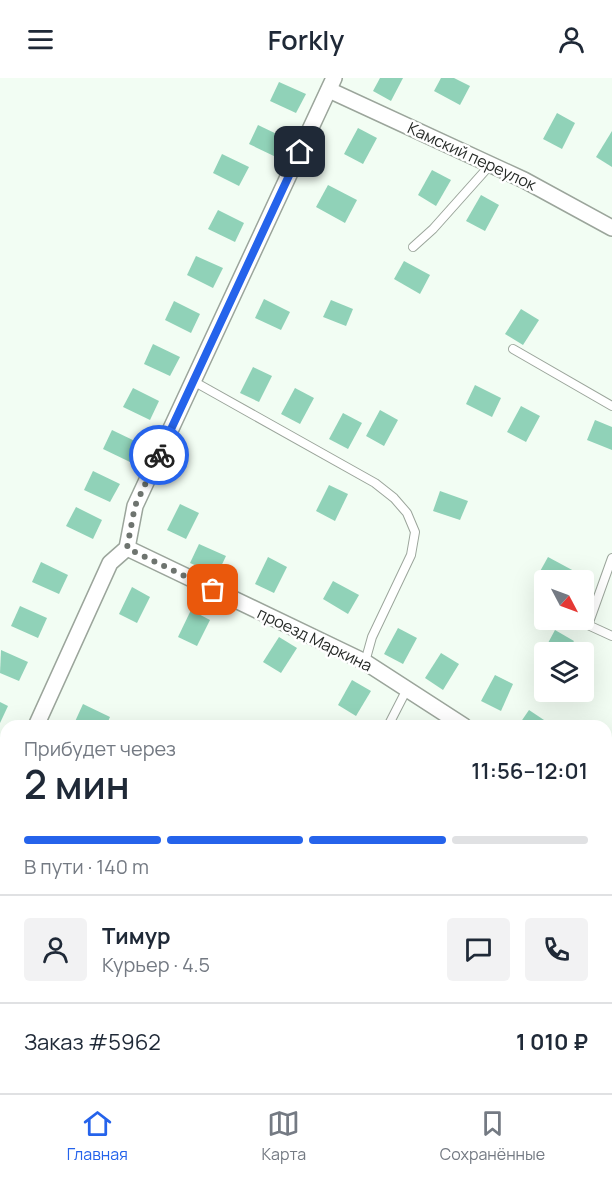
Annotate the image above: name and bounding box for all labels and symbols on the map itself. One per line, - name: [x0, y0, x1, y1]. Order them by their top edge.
- street label: Камский переулок: [404, 117, 541, 196]
- pin: [274, 126, 325, 177]
- courier: [129, 425, 189, 485]
- pin: [187, 564, 238, 615]
- north arrow: [534, 570, 594, 630]
- street label: проезд Маркина: [254, 602, 376, 676]

